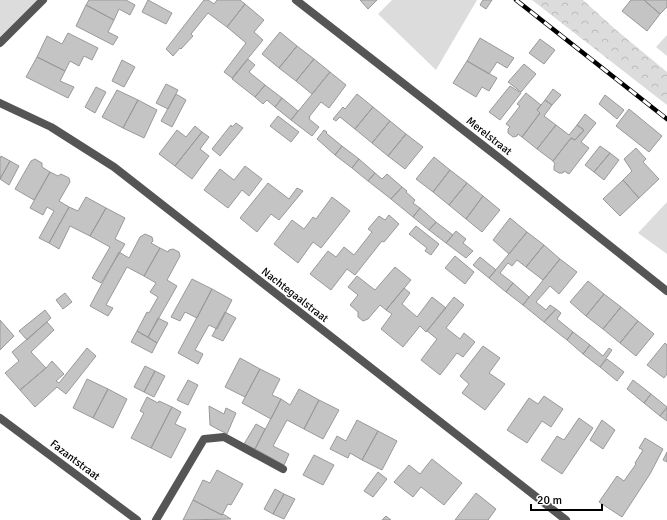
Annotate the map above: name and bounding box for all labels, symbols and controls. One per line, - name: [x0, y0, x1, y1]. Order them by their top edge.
- street label: Merelstraat: [464, 114, 515, 158]
- street label: Nachtegaalstraat: [259, 265, 331, 325]
- street label: Fazantstraat: [48, 437, 103, 483]
- scale bar: [531, 486, 602, 512]
- text: 20 m: [537, 493, 562, 508]

